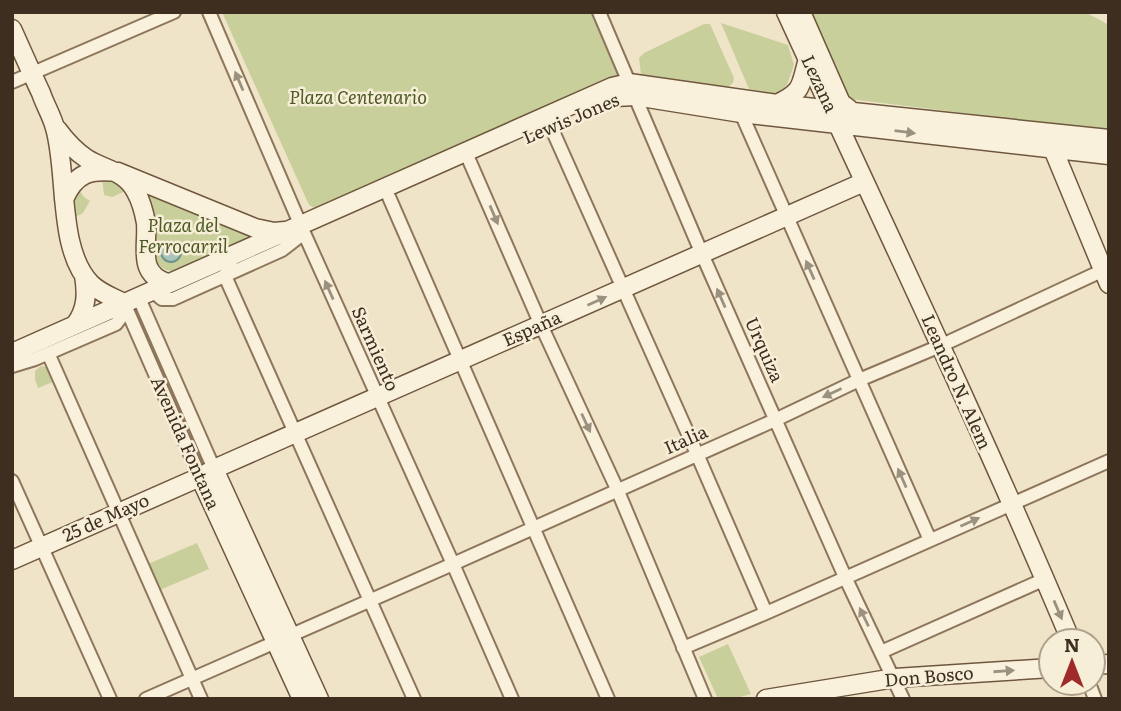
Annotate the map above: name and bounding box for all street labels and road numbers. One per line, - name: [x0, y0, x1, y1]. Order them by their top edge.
- street label: Lezana: [795, 50, 846, 117]
- street label: Lewis Jones: [518, 85, 623, 150]
- street label: Sarmiento: [346, 302, 407, 395]
- street label: España: [498, 303, 565, 353]
- street label: Leandro N. Alem: [915, 309, 999, 453]
- street label: Urquiza: [739, 312, 792, 387]
- street label: Avenida Fontana: [145, 371, 228, 514]
- street label: Italia: [659, 417, 712, 460]
- street label: 25 de Mayo: [58, 485, 153, 548]
- street label: Don Bosco: [883, 658, 975, 693]

